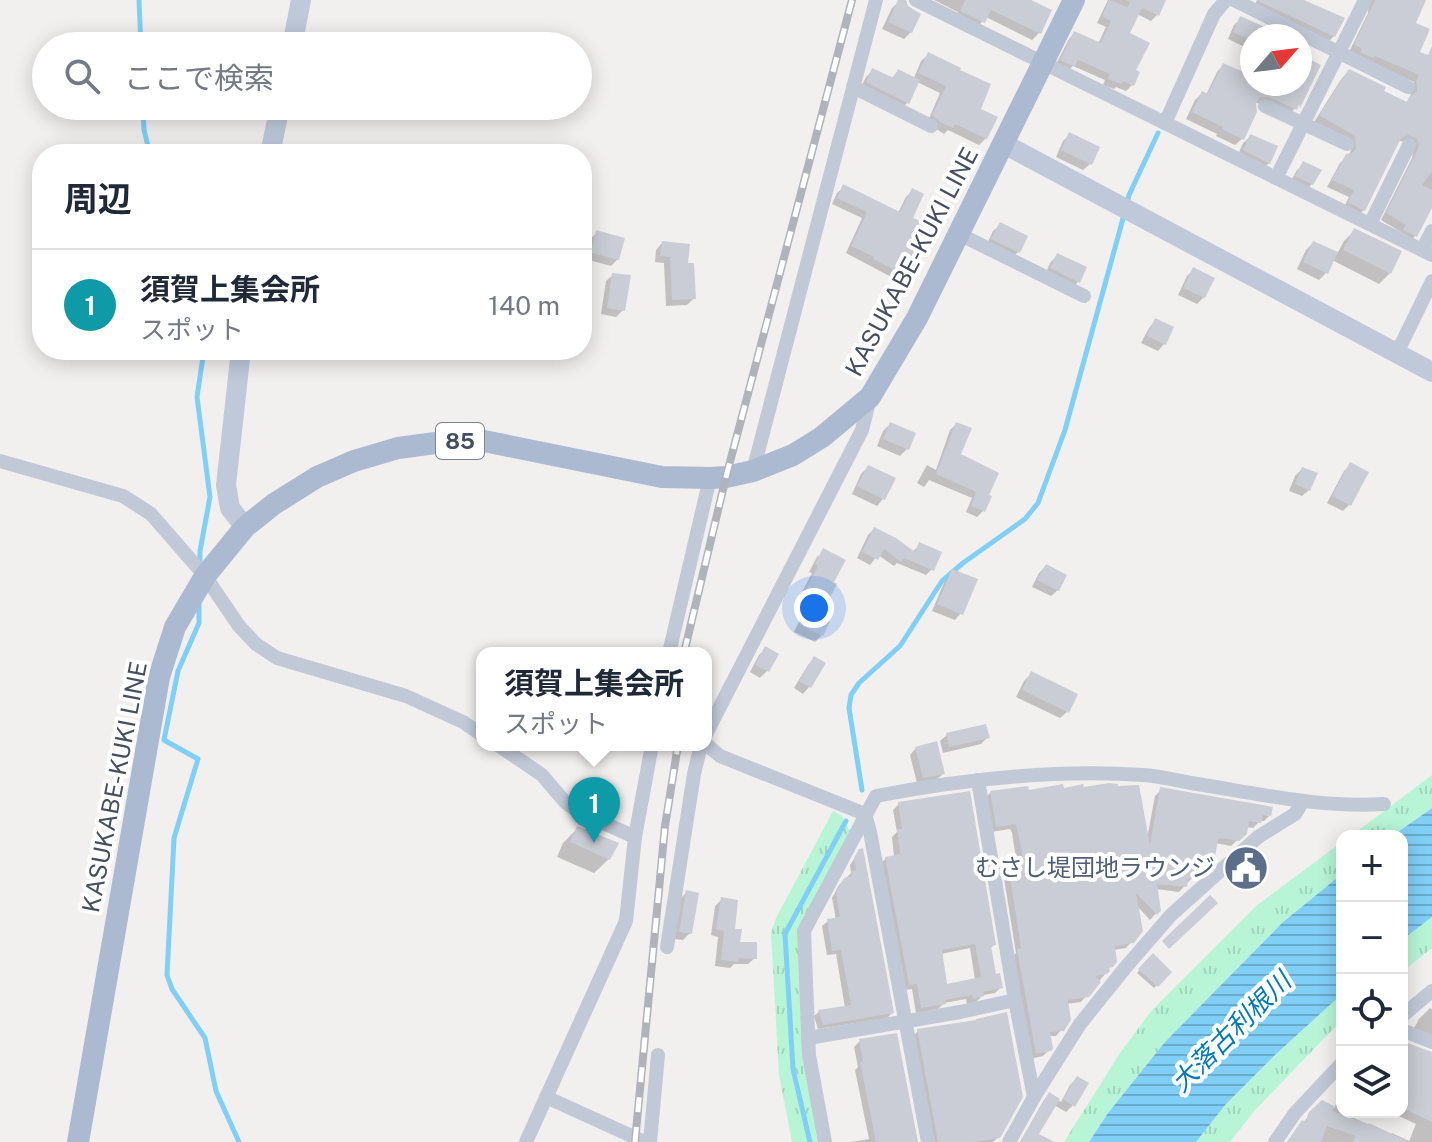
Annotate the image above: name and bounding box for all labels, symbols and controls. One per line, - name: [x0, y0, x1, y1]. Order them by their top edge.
- north arrow: [1240, 24, 1312, 96]
- search box: [32, 32, 592, 120]
- icon: search: [60, 54, 104, 98]
- text: ここで検索: [124, 60, 274, 96]
- street label: KASUKABE-KUKI LINE: [839, 142, 983, 381]
- text: 周辺: [64, 179, 132, 219]
- text: 須賀上集会所: [140, 271, 320, 307]
- text: 1: [84, 290, 96, 321]
- text: 140 m: [488, 290, 560, 321]
- text: スポット: [140, 314, 244, 345]
- road number: 85: [436, 423, 484, 459]
- your location: [794, 588, 834, 628]
- popup: [476, 647, 712, 751]
- street label: KASUKABE-KUKI LINE: [76, 659, 152, 915]
- text: 須賀上集会所: [504, 665, 684, 701]
- text: スポット: [504, 708, 608, 739]
- pin: 1: [568, 777, 620, 843]
- map controls: [1336, 830, 1408, 1118]
- button: +: [1336, 830, 1408, 902]
- public building icon: むさし堤団地ラウンジ: [1222, 844, 1270, 892]
- place label: むさし堤団地ラウンジ: [975, 853, 1215, 881]
- button: −: [1336, 902, 1408, 974]
- water label: 大落古利根川: [1165, 963, 1299, 1098]
- button: locate: [1336, 974, 1408, 1046]
- button: layers: [1336, 1046, 1408, 1118]

